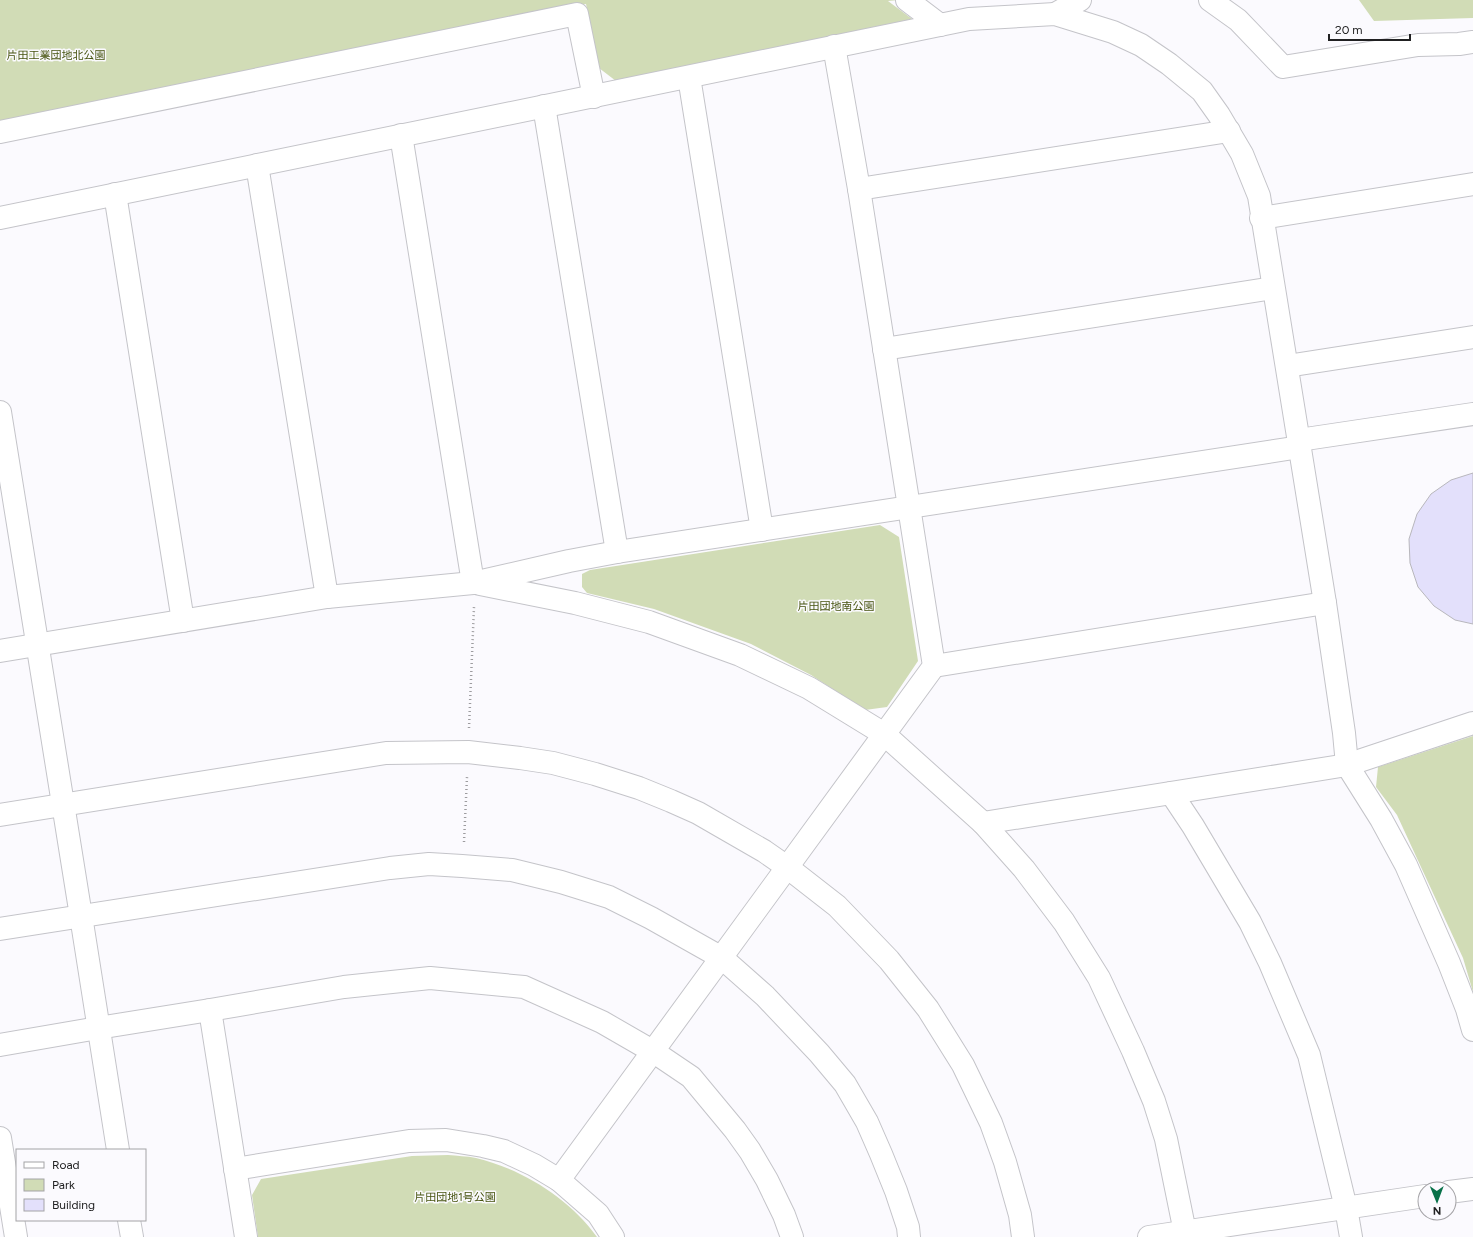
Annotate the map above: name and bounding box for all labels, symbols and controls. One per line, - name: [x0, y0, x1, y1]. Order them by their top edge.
- scale bar: [1329, 16, 1410, 42]
- text: 20 m: [1335, 23, 1363, 37]
- park label: 片田工業団地北公園: [7, 49, 106, 62]
- park label: 片田団地南公園: [798, 600, 875, 613]
- legend: [16, 1149, 146, 1221]
- text: Road: [52, 1158, 80, 1172]
- text: Park: [52, 1178, 75, 1192]
- north arrow: [1417, 1181, 1457, 1221]
- park label: 片田団地1号公園: [414, 1191, 496, 1204]
- text: Building: [52, 1198, 95, 1212]
- text: N: [1433, 1204, 1442, 1217]

